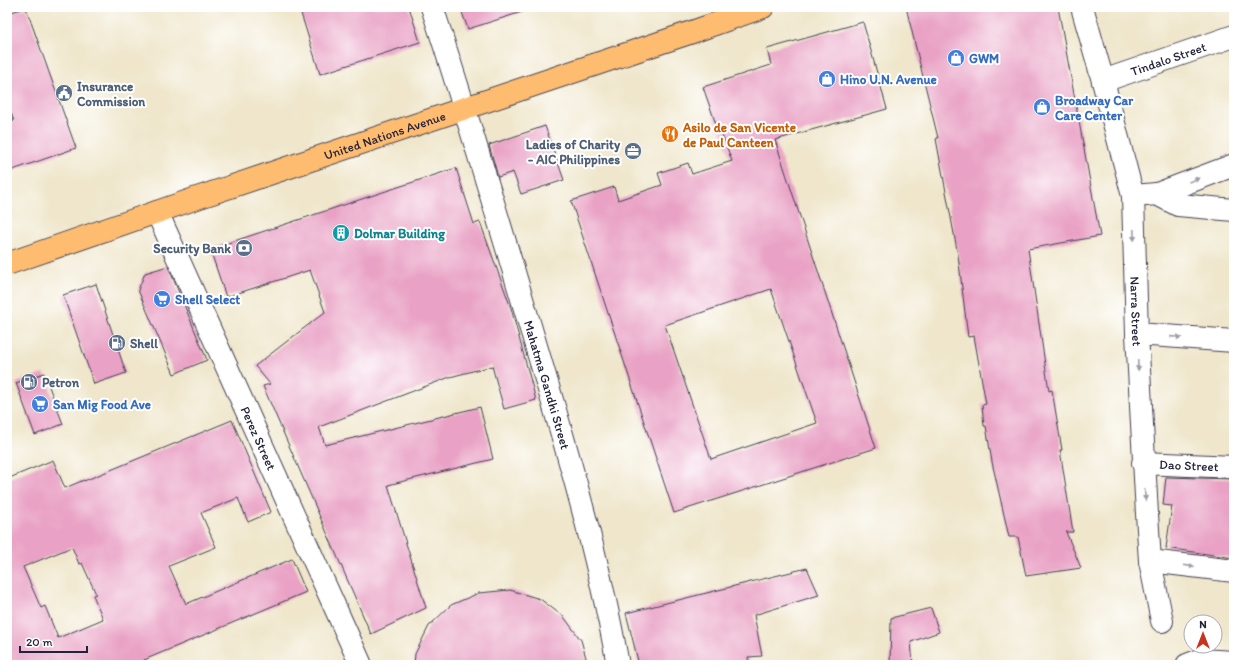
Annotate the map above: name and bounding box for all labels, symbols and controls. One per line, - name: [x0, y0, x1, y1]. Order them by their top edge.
- street label: Tindalo Street: [1129, 39, 1208, 79]
- shop icon: GWM: [946, 48, 966, 68]
- place label: GWM: [969, 51, 999, 66]
- shop icon: Hino U.N. Avenue: [817, 69, 837, 89]
- place label: Hino U.N. Avenue: [840, 72, 937, 87]
- place label: Insurance Commission: [77, 79, 146, 109]
- public building icon: Insurance Commission: [54, 83, 74, 103]
- place label: Broadway Car Care Center: [1055, 93, 1134, 123]
- shop icon: Broadway Car Care Center: [1032, 97, 1052, 117]
- street label: United Nations Avenue: [322, 108, 447, 163]
- place label: Asilo de San Vicente de Paul Canteen: [682, 120, 796, 150]
- restaurant icon: Asilo de San Vicente de Paul Canteen: [660, 124, 680, 144]
- place label: Ladies of Charity - AIC Philippines: [526, 137, 621, 168]
- office icon: Ladies of Charity - AIC Philippines: [623, 141, 643, 161]
- one-way arrow: [1188, 177, 1200, 183]
- building icon: Dolmar Building: [331, 223, 351, 243]
- place label: Dolmar Building: [354, 226, 445, 242]
- one-way arrow: [1130, 229, 1137, 241]
- bank icon: Security Bank: [234, 238, 254, 258]
- place label: Security Bank: [153, 241, 231, 257]
- street label: Narra Street: [1127, 276, 1145, 347]
- supermarket icon: Shell Select: [152, 289, 172, 309]
- place label: Shell Select: [175, 292, 240, 307]
- street label: Mahatma Gandhi Street: [521, 319, 573, 451]
- fuel station icon: Shell: [107, 333, 127, 353]
- one-way arrow: [1170, 333, 1182, 340]
- place label: Shell: [130, 336, 158, 351]
- one-way arrow: [1135, 359, 1142, 371]
- fuel station icon: Petron: [19, 372, 39, 392]
- place label: Petron: [42, 375, 80, 390]
- supermarket icon: San Mig Food Ave: [30, 394, 50, 414]
- place label: San Mig Food Ave: [53, 397, 151, 413]
- street label: Perez Street: [238, 404, 279, 473]
- street label: Dao Street: [1159, 457, 1219, 474]
- one-way arrow: [1142, 488, 1149, 501]
- one-way arrow: [1183, 563, 1195, 569]
- north arrow: [1183, 614, 1223, 654]
- text: N: [1199, 618, 1207, 631]
- scale bar: [20, 628, 87, 654]
- text: 20 m: [26, 635, 53, 649]

